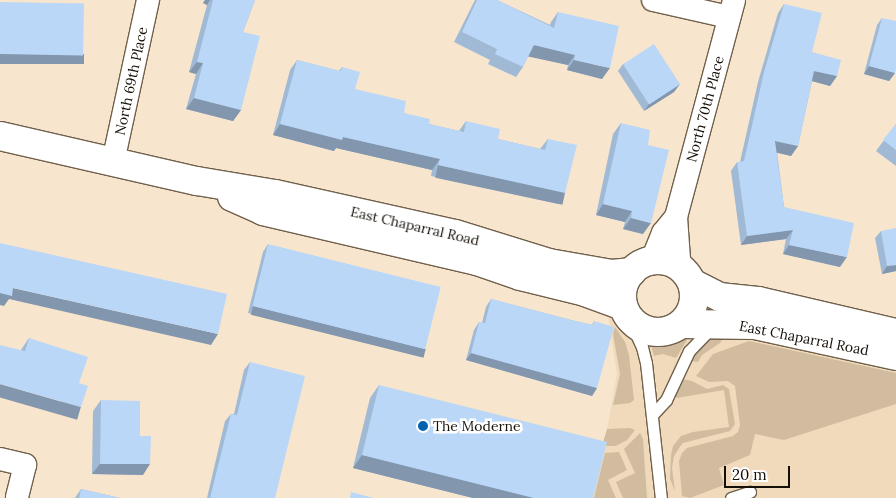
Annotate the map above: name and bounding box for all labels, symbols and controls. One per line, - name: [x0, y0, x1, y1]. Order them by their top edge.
- street label: North 69th Place: [111, 25, 151, 137]
- street label: North 70th Place: [683, 54, 727, 164]
- street label: East Chaparral Road: [349, 203, 481, 249]
- street label: East Chaparral Road: [738, 317, 870, 359]
- place label: The Moderne: [433, 418, 521, 434]
- marker: The Moderne: [417, 420, 429, 432]
- scale bar: [726, 456, 792, 488]
- text: 20 m: [732, 465, 767, 484]

